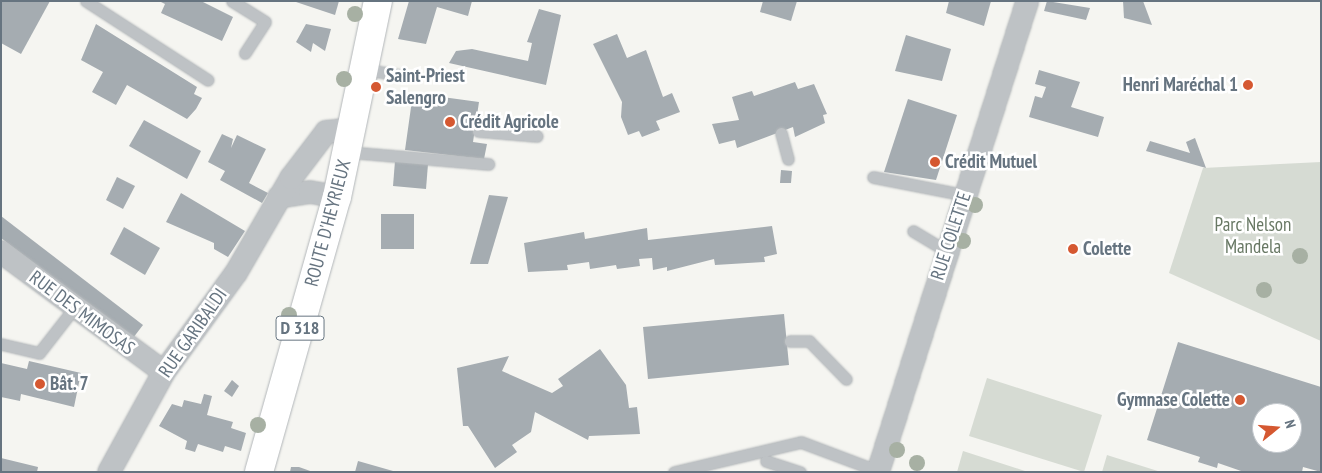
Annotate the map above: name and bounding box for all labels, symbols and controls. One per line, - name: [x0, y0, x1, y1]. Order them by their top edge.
- place label: Saint-Priest Salengro: [386, 65, 465, 109]
- place label: Henri Maréchal 1: [1123, 74, 1238, 96]
- marker: Henri Maréchal 1: [1242, 79, 1254, 91]
- marker: Saint-Priest Salengro: [370, 81, 382, 93]
- place label: Crédit Agricole: [460, 111, 559, 133]
- marker: Crédit Agricole: [444, 116, 456, 128]
- place label: Crédit Mutuel: [945, 151, 1037, 173]
- marker: Crédit Mutuel: [929, 156, 941, 168]
- street label: ROUTE D'HEYRIEUX: [300, 157, 356, 289]
- street label: RUE COLETTE: [926, 189, 976, 283]
- park label: Parc Nelson Mandela: [1214, 214, 1292, 258]
- place label: Colette: [1083, 238, 1131, 260]
- marker: Colette: [1067, 243, 1079, 255]
- street label: RUE DES MIMOSAS: [25, 266, 139, 360]
- street label: RUE GARIBALDI: [154, 284, 232, 382]
- road number: D 318: [275, 312, 325, 343]
- place label: Bât. 7: [50, 373, 90, 395]
- marker: Bât. 7: [34, 378, 46, 390]
- place label: Gymnase Colette: [1117, 389, 1230, 411]
- marker: Gymnase Colette: [1234, 394, 1246, 406]
- north arrow: [1252, 403, 1302, 453]
- text: N: [1281, 418, 1300, 430]

